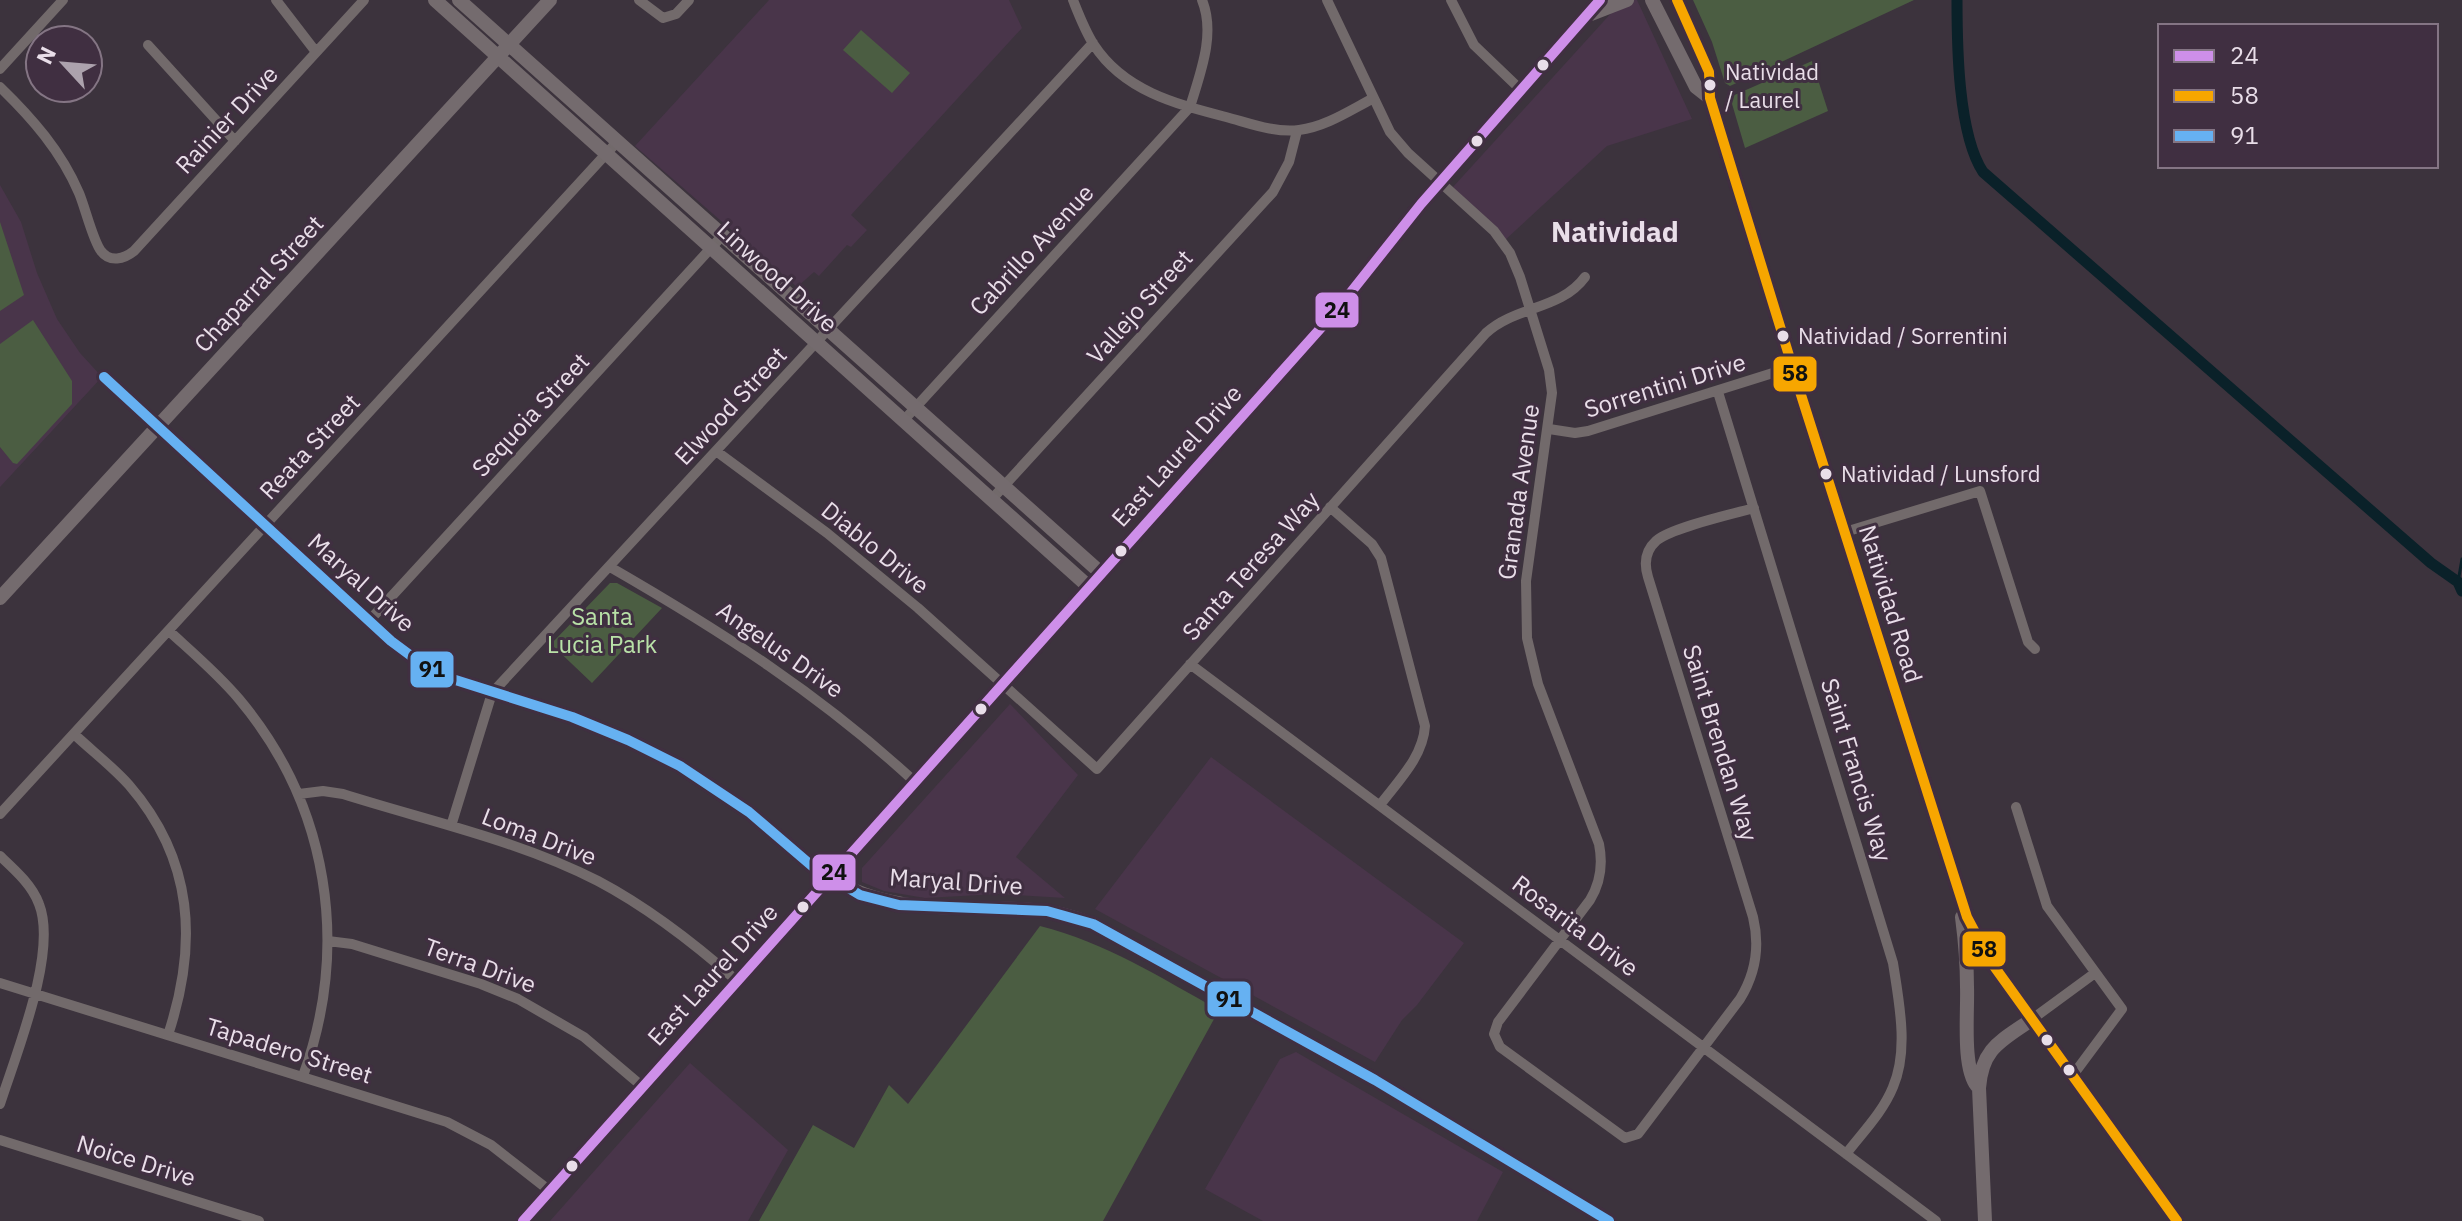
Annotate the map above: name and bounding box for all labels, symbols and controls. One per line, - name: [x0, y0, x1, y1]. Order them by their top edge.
- north arrow: [24, 24, 104, 104]
- legend: [2158, 24, 2438, 168]
- text: 24: [2230, 39, 2259, 71]
- text: N: [29, 41, 62, 69]
- unlabelled marker: [1535, 57, 1551, 73]
- place label: Natividad / Laurel: [1725, 57, 1819, 114]
- street label: Rainier Drive: [168, 58, 285, 180]
- marker: Natividad / Laurel: [1702, 77, 1718, 93]
- text: 58: [2230, 79, 2259, 111]
- text: 91: [2230, 119, 2259, 151]
- unlabelled marker: [1469, 133, 1485, 149]
- street label: Cabrillo Avenue: [962, 177, 1100, 322]
- street label: Chaparral Street: [186, 208, 330, 359]
- district label: Natividad: [1551, 213, 1679, 250]
- street label: Linwood Drive: [710, 214, 845, 339]
- street label: Vallejo Street: [1079, 242, 1199, 370]
- line badge: 24: [1314, 291, 1360, 329]
- text: 24: [1324, 295, 1350, 324]
- place label: Natividad / Sorrentini: [1798, 321, 2008, 350]
- marker: Natividad / Sorrentini: [1775, 328, 1791, 344]
- street label: Elwood Street: [667, 339, 793, 471]
- street label: Sequoia Street: [465, 345, 596, 483]
- street label: Sorrentini Drive: [1580, 345, 1749, 425]
- line badge: 58: [1772, 355, 1818, 393]
- text: 58: [1782, 358, 1808, 387]
- street label: East Laurel Drive: [1104, 378, 1249, 533]
- street label: Reata Street: [252, 387, 367, 506]
- street label: Granada Avenue: [1490, 402, 1546, 582]
- place label: Natividad / Lunsford: [1841, 459, 2040, 488]
- marker: Natividad / Lunsford: [1818, 466, 1834, 482]
- street label: Santa Teresa Way: [1175, 484, 1326, 647]
- street label: Diablo Drive: [815, 494, 936, 601]
- street label: Natividad Road: [1852, 521, 1930, 687]
- street label: Maryal Drive: [301, 526, 422, 639]
- unlabelled marker: [1113, 543, 1129, 559]
- street label: Angelus Drive: [711, 594, 850, 705]
- park label: Santa Lucia Park: [547, 600, 658, 660]
- street label: Saint Brendan Way: [1676, 641, 1766, 845]
- line badge: 91: [409, 650, 455, 689]
- text: 91: [419, 654, 445, 683]
- street label: Saint Francis Way: [1814, 674, 1900, 865]
- unlabelled marker: [973, 701, 989, 717]
- street label: Loma Drive: [477, 800, 601, 873]
- line badge: 24: [811, 853, 857, 892]
- text: 24: [821, 857, 847, 886]
- street label: Maryal Drive: [888, 860, 1024, 902]
- street label: Rosarita Drive: [1506, 867, 1645, 983]
- street label: East Laurel Drive: [640, 897, 785, 1052]
- unlabelled marker: [795, 899, 811, 915]
- street label: Terra Drive: [420, 930, 541, 1000]
- line badge: 58: [1961, 930, 2007, 968]
- text: 58: [1971, 934, 1997, 963]
- line badge: 91: [1206, 980, 1252, 1018]
- text: 91: [1216, 984, 1242, 1013]
- street label: Tapadero Street: [202, 1010, 376, 1091]
- unlabelled marker: [2039, 1032, 2055, 1048]
- unlabelled marker: [2061, 1062, 2077, 1078]
- street label: Noice Drive: [73, 1127, 200, 1193]
- unlabelled marker: [564, 1158, 580, 1174]

